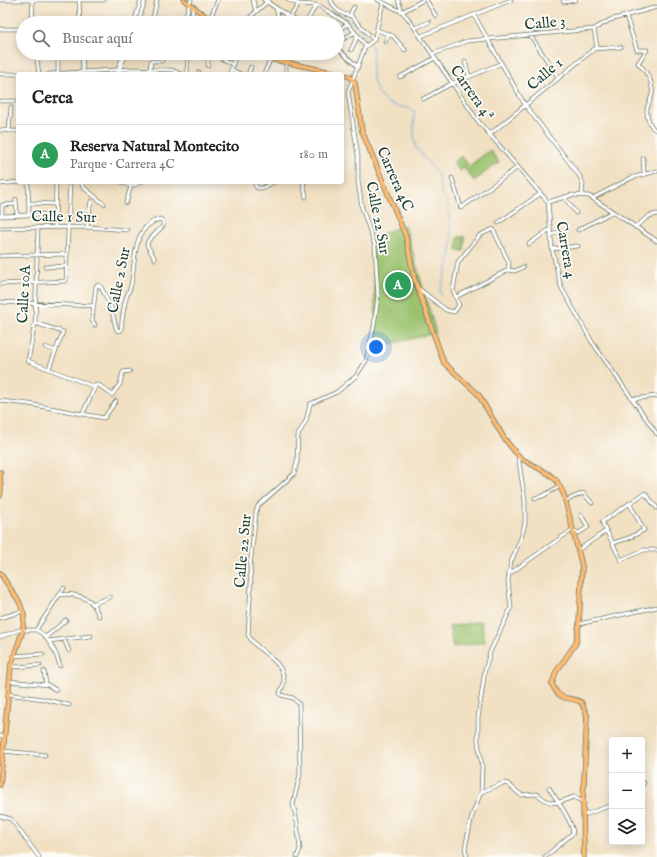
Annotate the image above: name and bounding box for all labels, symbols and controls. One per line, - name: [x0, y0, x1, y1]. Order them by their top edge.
- street label: Calle 3: [524, 11, 566, 35]
- search box: [16, 16, 344, 60]
- icon: search: [30, 27, 52, 49]
- text: Buscar aquí: [62, 29, 132, 48]
- street label: Calle 1: [523, 54, 567, 94]
- street label: Carrera 4ª: [446, 62, 498, 125]
- text: Cerca: [32, 88, 73, 109]
- text: Reserva Natural Montecito: [70, 137, 239, 156]
- street label: Carrera 4C: [372, 144, 418, 214]
- text: A: [41, 146, 49, 163]
- text: 180 m: [299, 146, 328, 163]
- text: Parque · Carrera 4C: [70, 156, 175, 173]
- street label: Calle 22 Sur: [362, 180, 394, 257]
- street label: Calle 1 Sur: [31, 207, 97, 227]
- street label: Carrera 4: [552, 220, 580, 281]
- street label: Calle 2 Sur: [103, 245, 135, 315]
- street label: Calle 10A: [13, 263, 35, 324]
- pin: A: [385, 270, 411, 300]
- your location: [366, 337, 386, 357]
- street label: Calle 22 Sur: [230, 513, 256, 589]
- map controls: [609, 737, 645, 845]
- button: +: [609, 737, 645, 773]
- button: −: [609, 773, 645, 809]
- button: layers: [609, 809, 645, 845]

